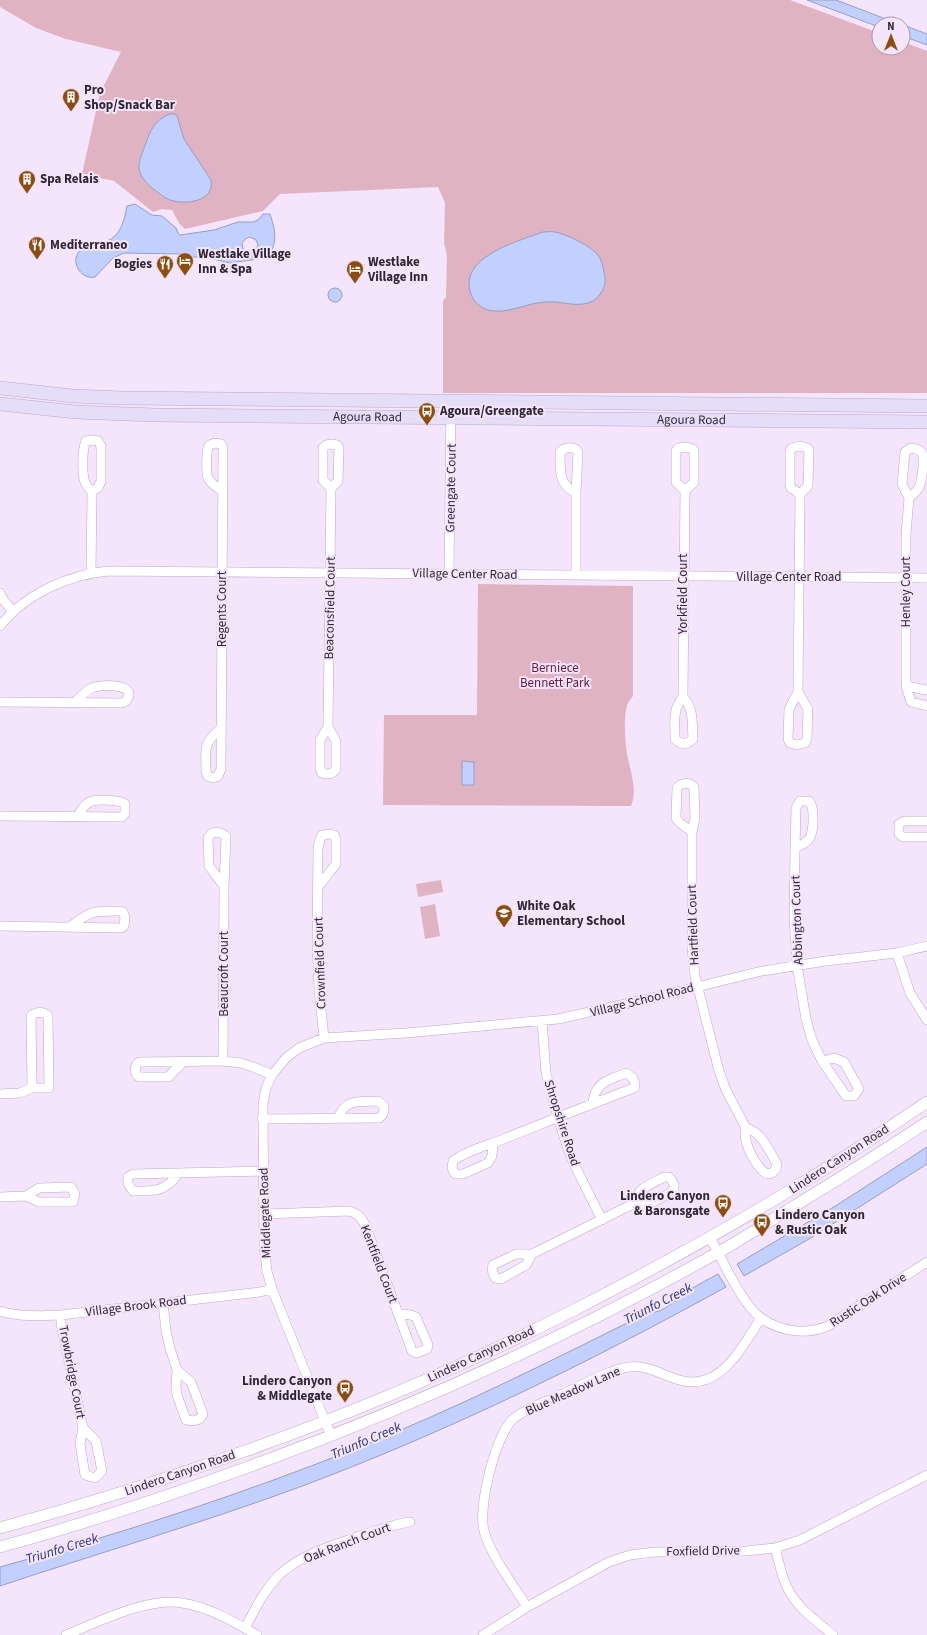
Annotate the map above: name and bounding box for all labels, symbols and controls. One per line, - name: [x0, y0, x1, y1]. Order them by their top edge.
- north arrow: [871, 16, 911, 56]
- text: N: [887, 19, 895, 34]
- place label: Pro Shop/Snack Bar: [84, 81, 176, 114]
- building icon: Pro Shop/Snack Bar: [61, 87, 81, 112]
- building icon: Spa Relais: [17, 169, 37, 194]
- place label: Spa Relais: [40, 170, 99, 188]
- restaurant icon: Mediterraneo: [27, 235, 47, 260]
- place label: Mediterraneo: [50, 236, 127, 254]
- place label: Westlake Village Inn & Spa: [198, 245, 291, 278]
- hotel icon: Westlake Village Inn & Spa: [175, 251, 195, 276]
- place label: Westlake Village Inn: [367, 253, 428, 286]
- restaurant icon: Bogies: [155, 254, 175, 279]
- place label: Bogies: [114, 255, 152, 273]
- hotel icon: Westlake Village Inn: [345, 259, 365, 284]
- bus stop icon: Agoura/Greengate: [417, 401, 437, 426]
- place label: Agoura/Greengate: [439, 402, 544, 420]
- street label: Agoura Road: [333, 408, 402, 426]
- street label: Agoura Road: [657, 411, 726, 429]
- street label: Greengate Court: [441, 443, 461, 533]
- street label: Yorkfield Court: [674, 553, 692, 635]
- street label: Beaconsfield Court: [320, 556, 340, 660]
- street label: Henley Court: [897, 556, 915, 627]
- street label: Village Center Road: [412, 564, 518, 584]
- street label: Village Center Road: [736, 568, 842, 586]
- street label: Regents Court: [213, 570, 231, 647]
- park label: Berniece Bennett Park: [520, 659, 591, 692]
- street label: Abbington Court: [786, 874, 808, 965]
- street label: Hartfield Court: [683, 884, 703, 966]
- place label: White Oak Elementary School: [517, 897, 625, 930]
- school or university icon: White Oak Elementary School: [494, 903, 514, 928]
- street label: Crownfield Court: [309, 916, 331, 1009]
- street label: Beaucroft Court: [215, 931, 233, 1017]
- street label: Village School Road: [588, 978, 696, 1022]
- street label: Shropshire Road: [540, 1078, 584, 1168]
- street label: Lindero Canyon Road: [785, 1120, 893, 1198]
- street label: Middlegate Road: [254, 1167, 276, 1259]
- place label: Lindero Canyon & Baronsgate: [620, 1187, 710, 1220]
- bus stop icon: Lindero Canyon & Baronsgate: [713, 1193, 733, 1218]
- place label: Lindero Canyon & Rustic Oak: [775, 1206, 865, 1239]
- bus stop icon: Lindero Canyon & Rustic Oak: [752, 1212, 772, 1237]
- street label: Kentfield Court: [356, 1222, 402, 1306]
- street label: Rustic Oak Drive: [826, 1268, 910, 1332]
- water label: Triunfo Creek: [620, 1278, 696, 1330]
- street label: Village Brook Road: [85, 1291, 187, 1321]
- street label: Lindero Canyon Road: [425, 1321, 537, 1387]
- street label: Trowbridge Court: [54, 1324, 90, 1421]
- street label: Blue Meadow Lane: [523, 1362, 623, 1420]
- place label: Lindero Canyon & Middlegate: [242, 1372, 332, 1405]
- bus stop icon: Lindero Canyon & Middlegate: [335, 1378, 355, 1403]
- water label: Triunfo Creek: [328, 1417, 405, 1465]
- street label: Lindero Canyon Road: [122, 1446, 238, 1500]
- street label: Oak Ranch Court: [301, 1518, 393, 1568]
- water label: Triunfo Creek: [23, 1528, 101, 1570]
- street label: Foxfield Drive: [666, 1541, 740, 1561]

